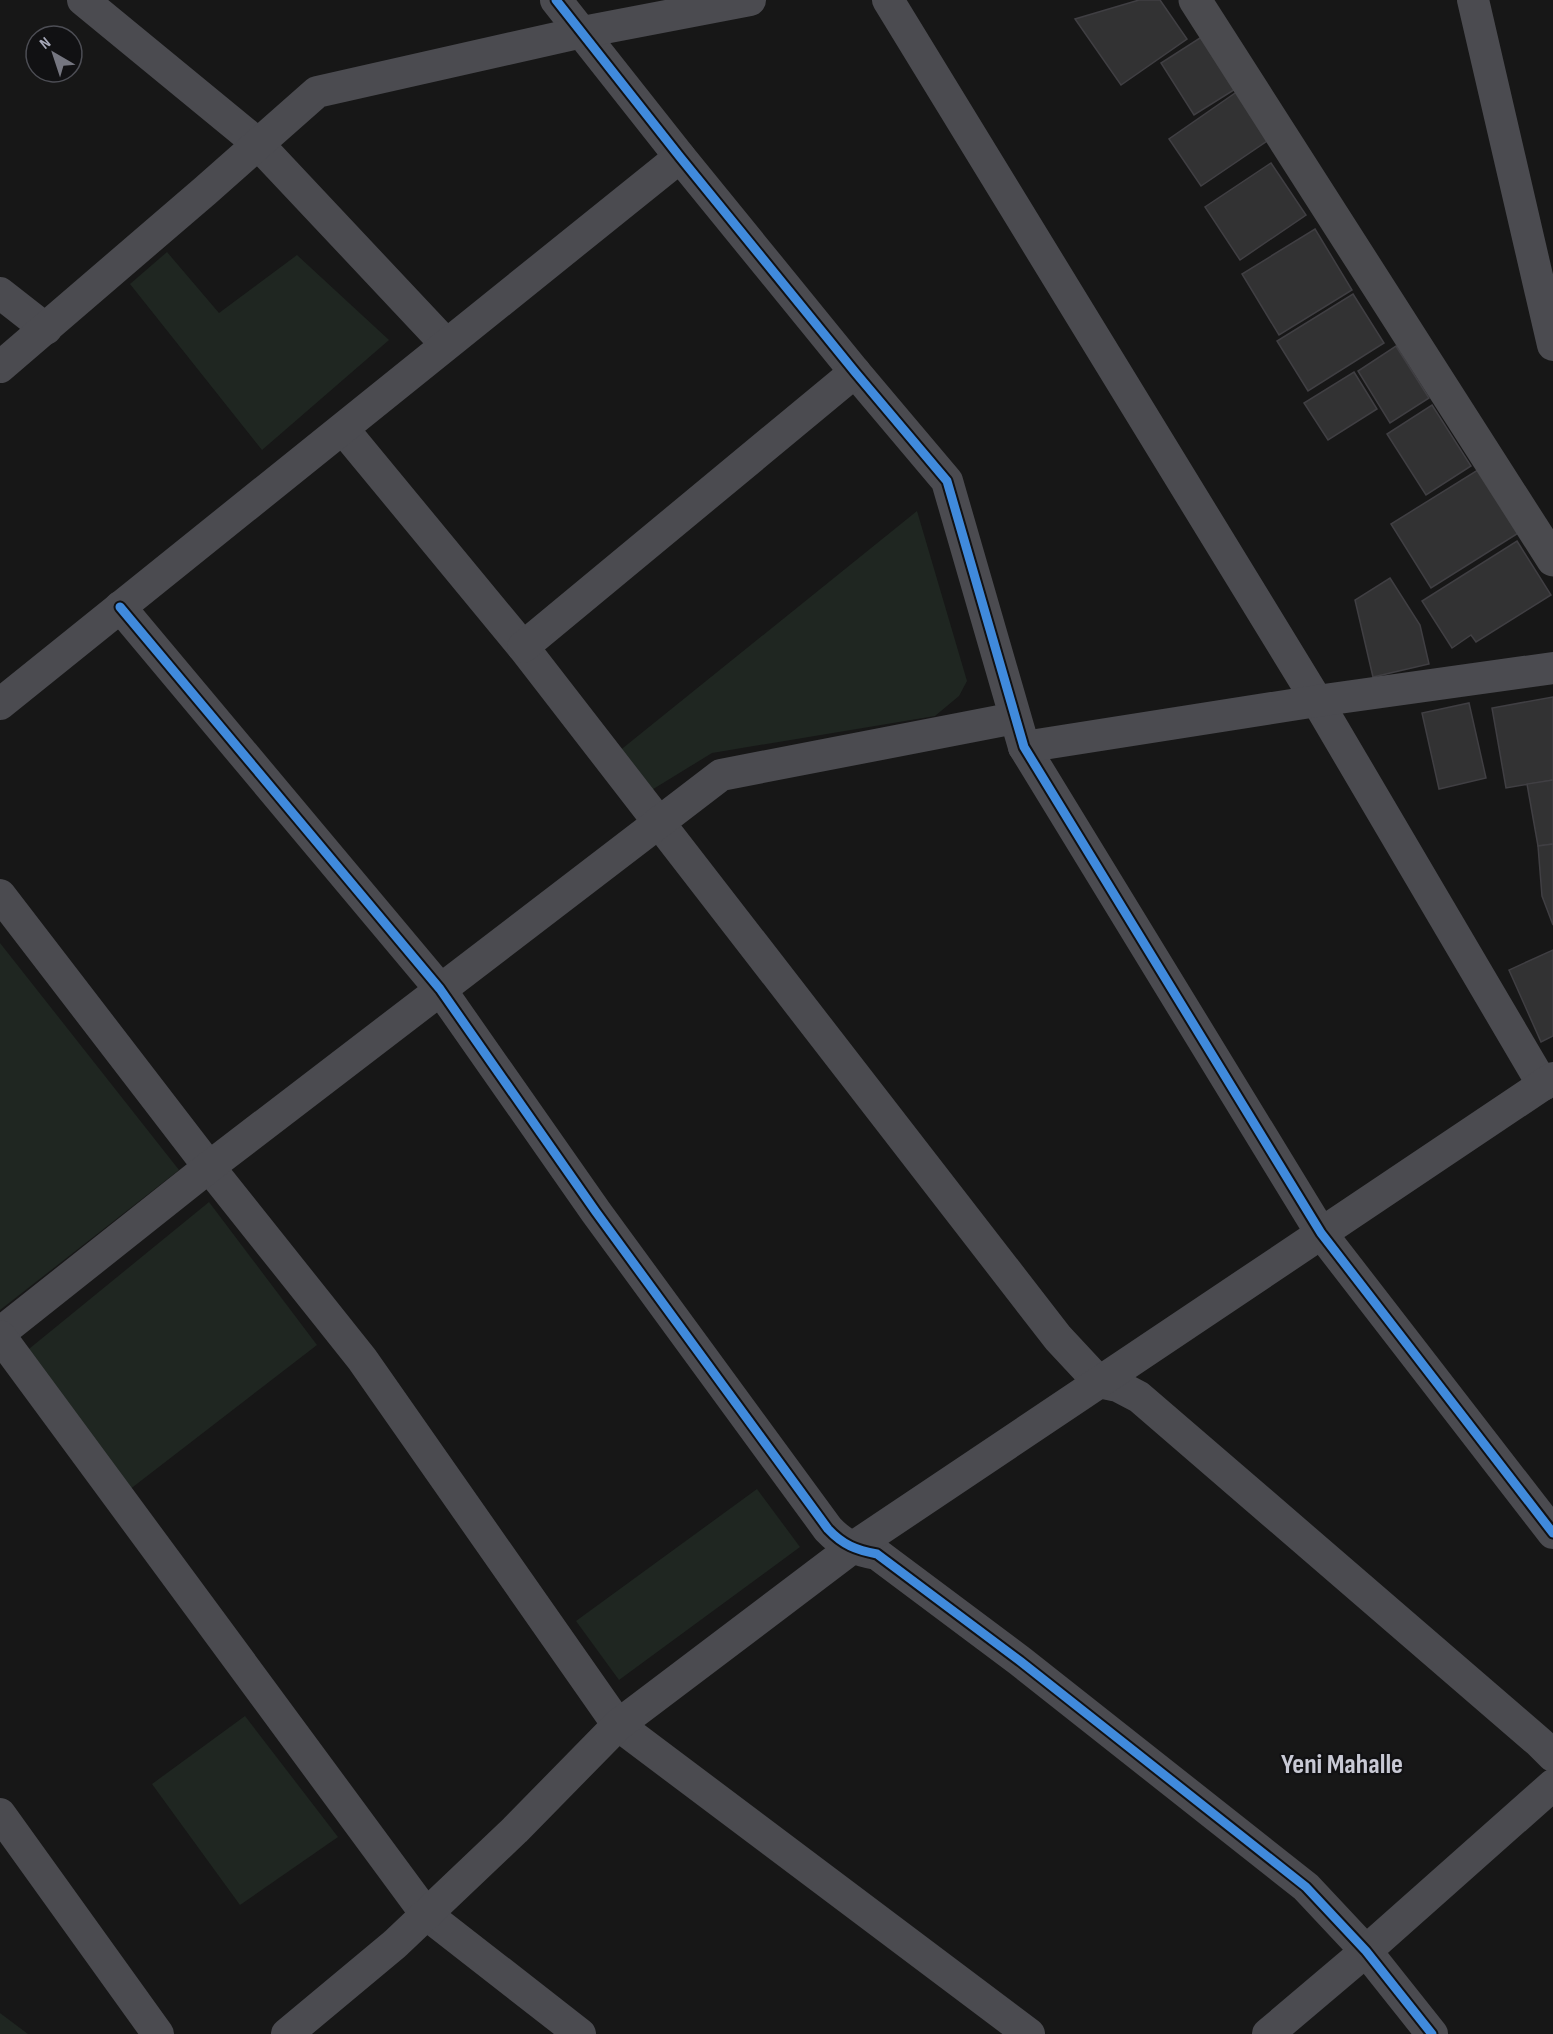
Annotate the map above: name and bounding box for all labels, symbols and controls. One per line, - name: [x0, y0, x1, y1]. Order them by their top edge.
- north arrow: [24, 24, 84, 84]
- text: N: [36, 33, 55, 54]
- district label: Yeni Mahalle: [1281, 1748, 1403, 1781]

